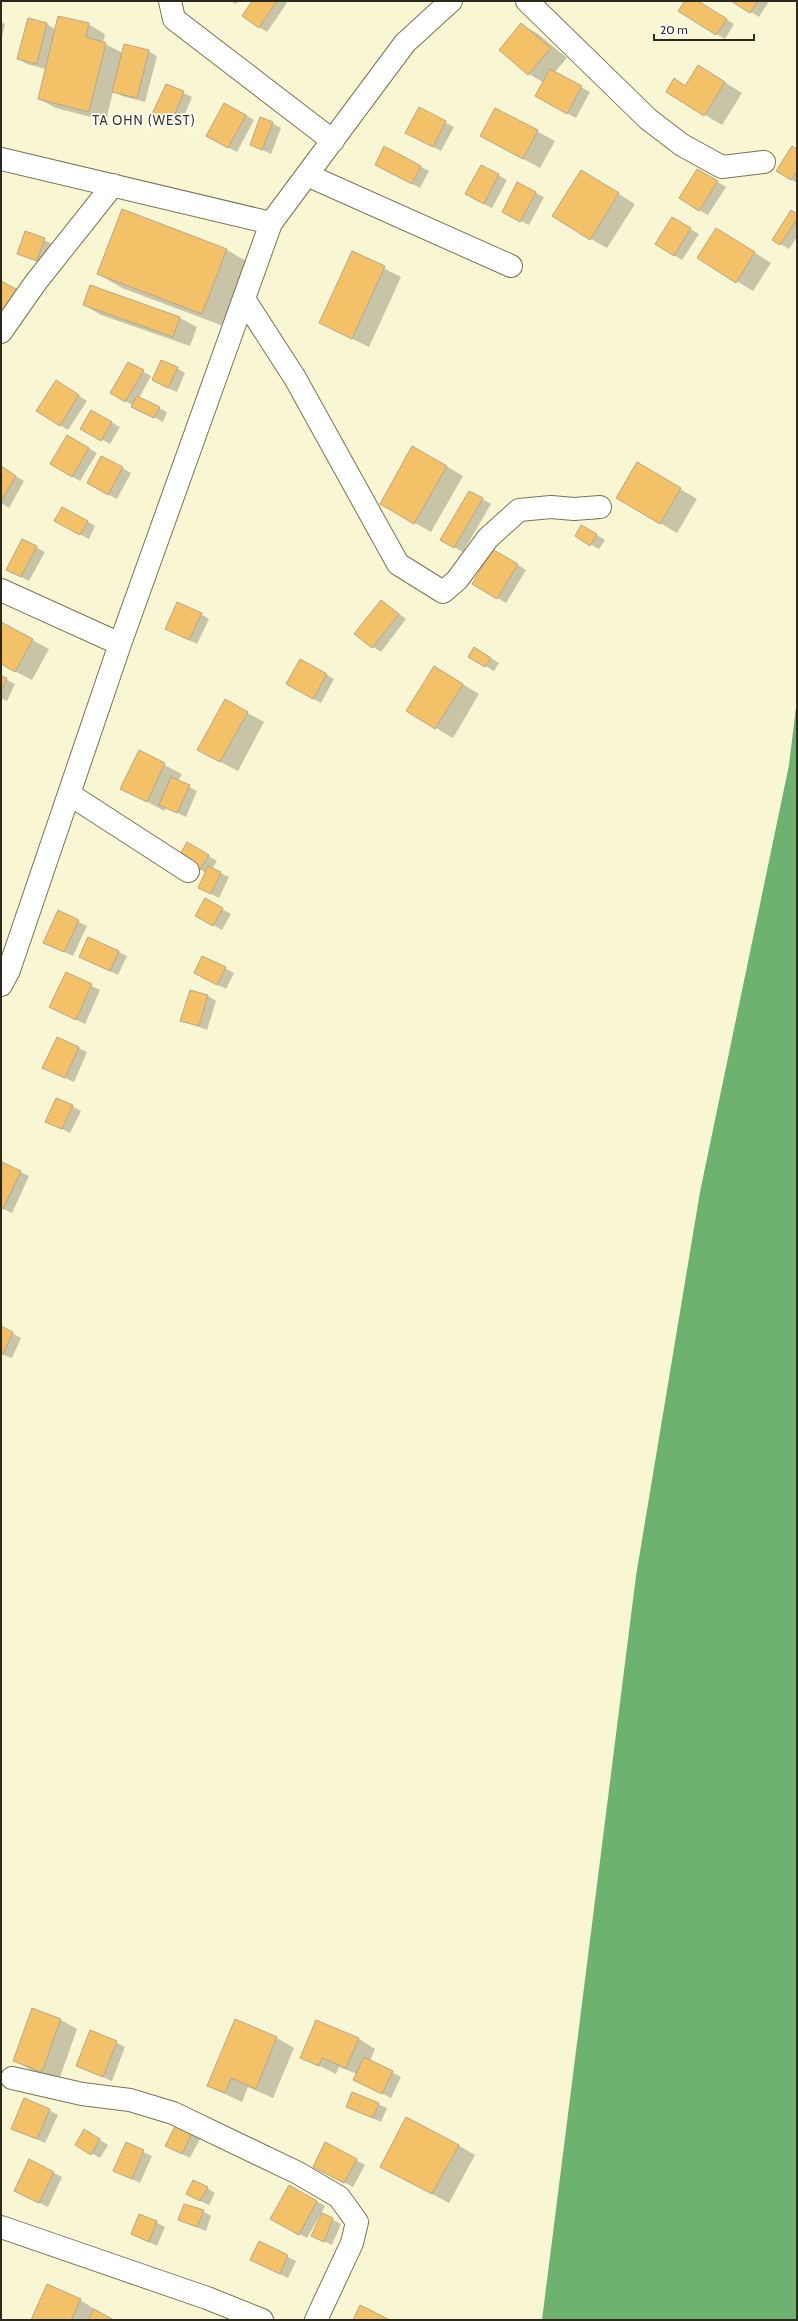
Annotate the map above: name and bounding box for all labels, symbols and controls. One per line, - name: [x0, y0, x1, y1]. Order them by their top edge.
- scale bar: [654, 16, 754, 42]
- text: 20 m: [660, 22, 688, 37]
- district label: TA OHN (WEST): [92, 112, 196, 128]

